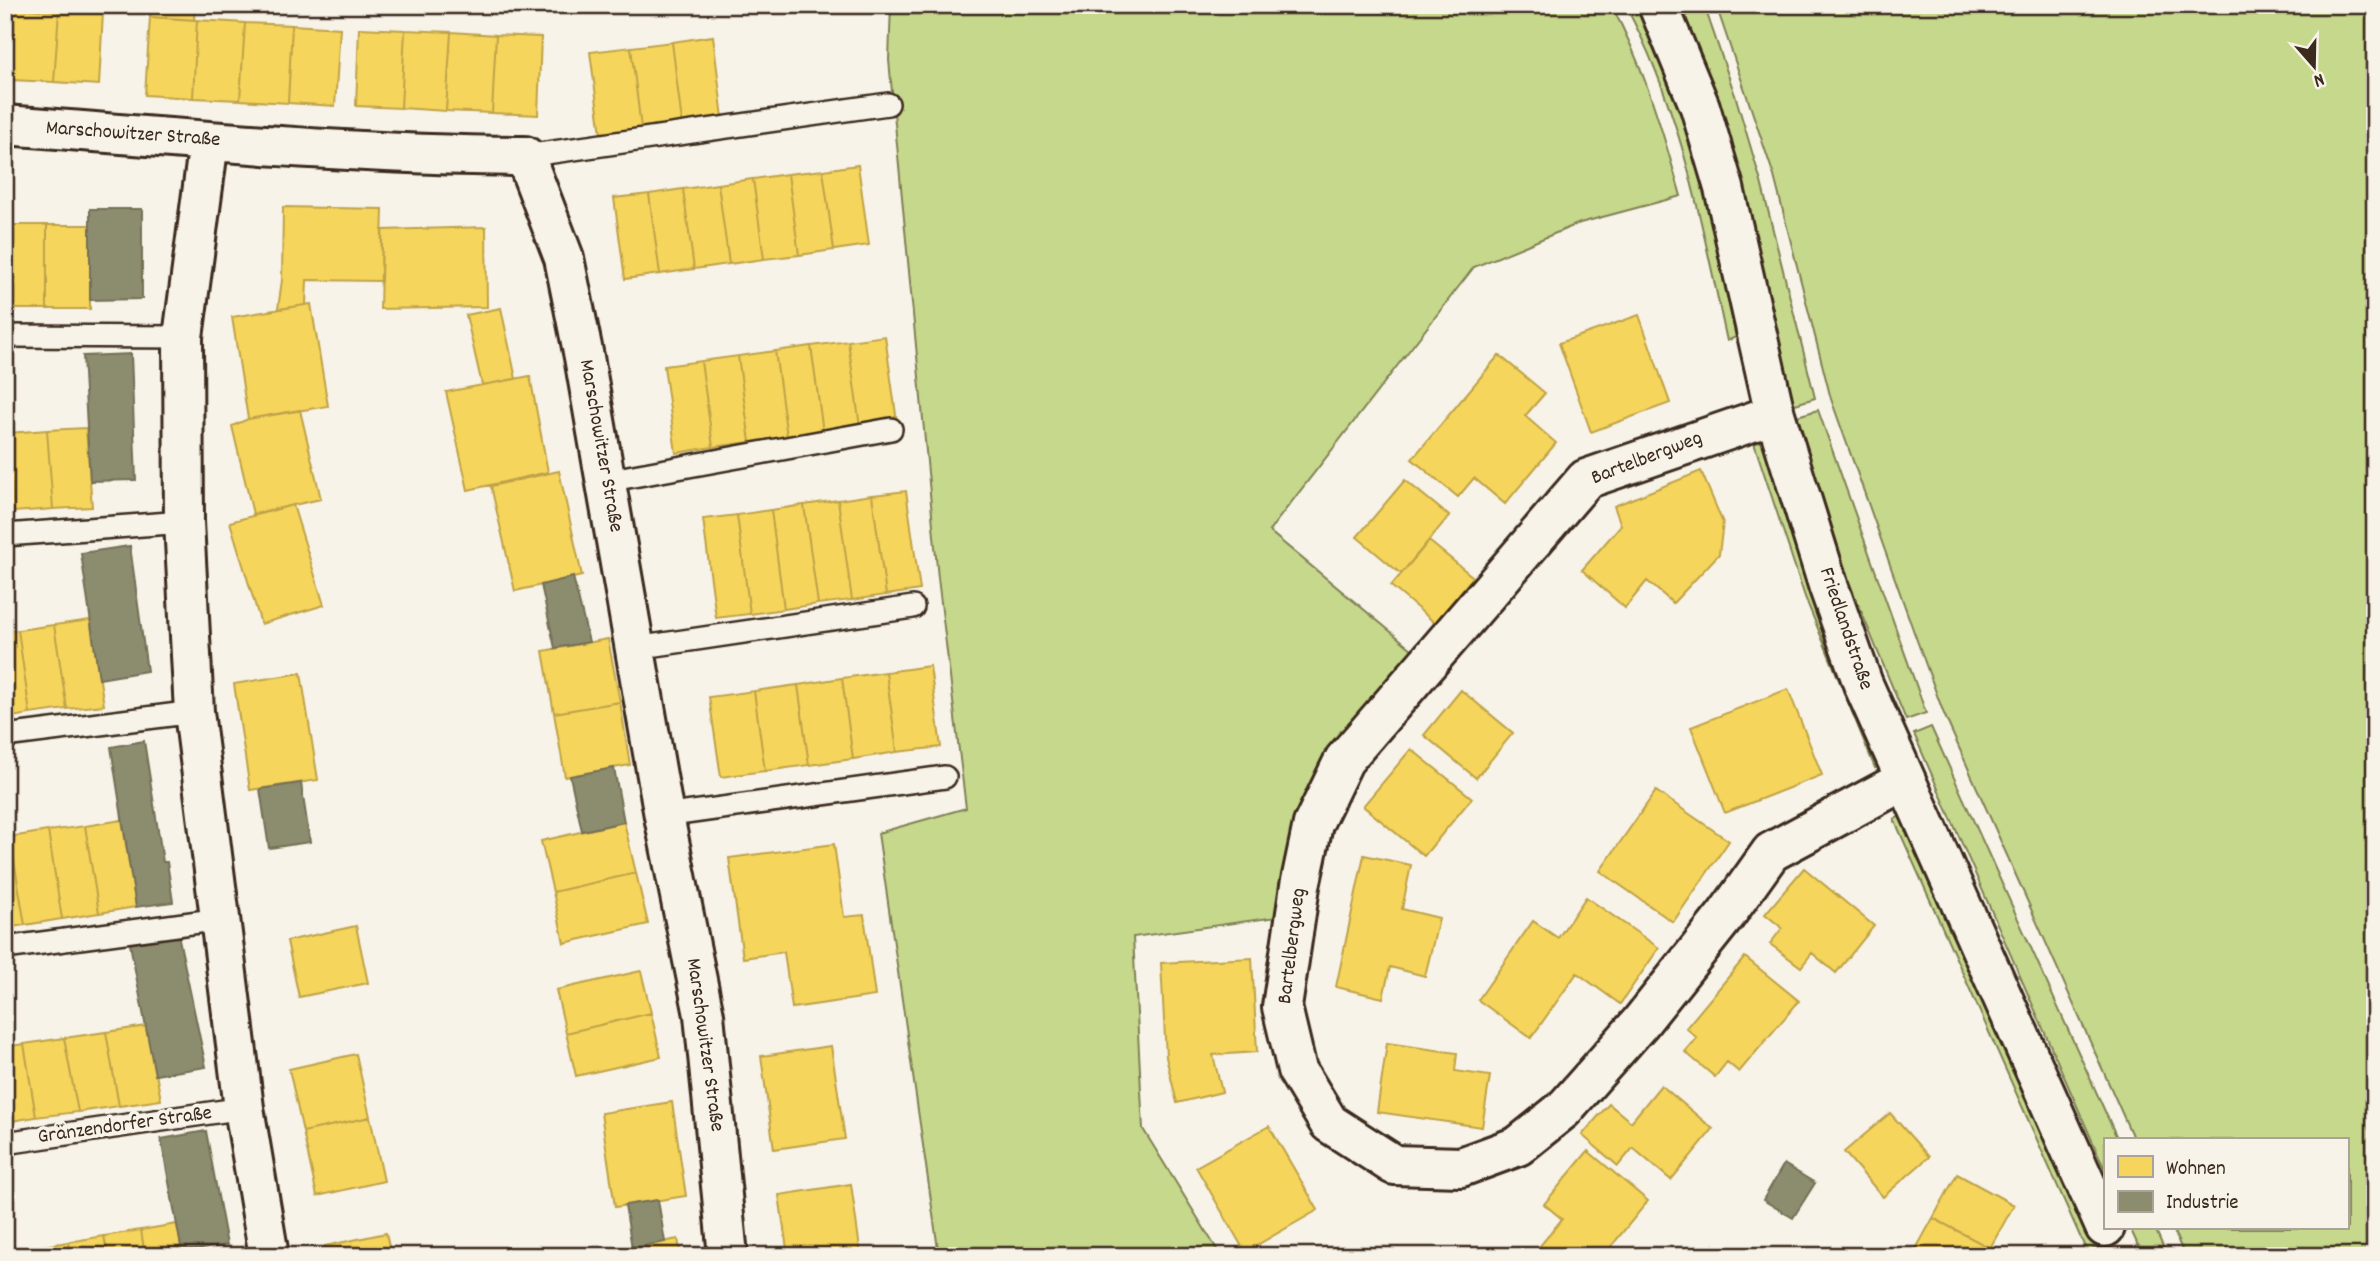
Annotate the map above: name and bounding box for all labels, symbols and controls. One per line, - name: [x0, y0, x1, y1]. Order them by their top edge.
- north arrow: [2278, 32, 2348, 102]
- text: N: [2310, 64, 2328, 93]
- street label: Marschowitzer Straße: [45, 114, 221, 156]
- street label: Marschowitzer Straße: [570, 357, 630, 535]
- street label: Bartelbergweg: [1587, 424, 1707, 494]
- street label: Friedlandstraße: [1810, 564, 1880, 694]
- street label: Bartelbergweg: [1271, 886, 1315, 1006]
- street label: Marschowitzer Straße: [677, 956, 731, 1134]
- street label: Gränzendorfer Straße: [36, 1099, 214, 1153]
- legend: [2104, 1138, 2348, 1230]
- text: Wohnen: [2166, 1155, 2226, 1185]
- text: Industrie: [2166, 1189, 2239, 1219]

